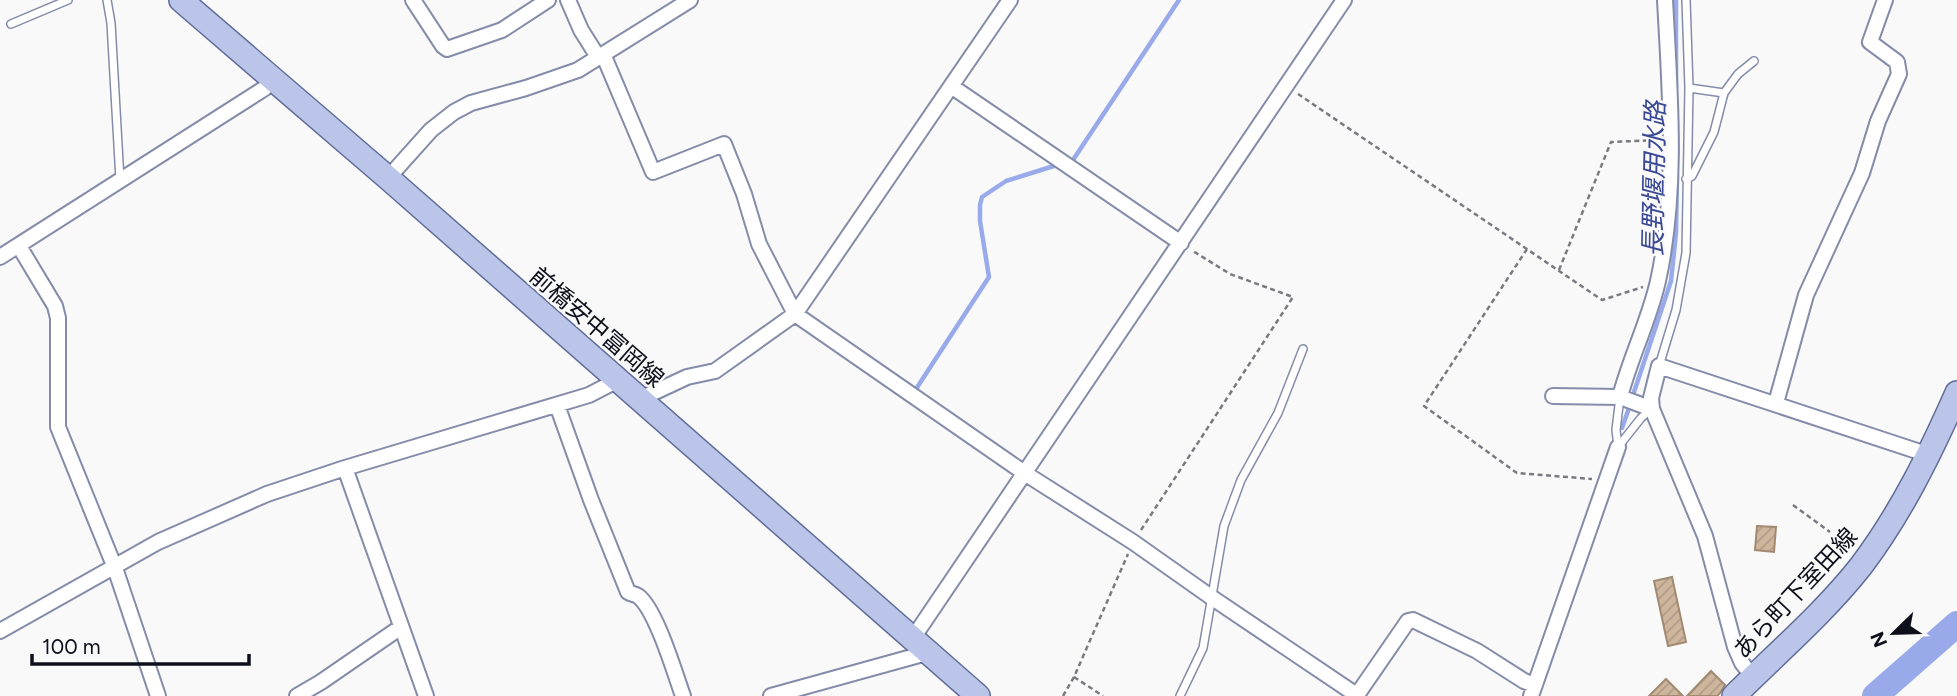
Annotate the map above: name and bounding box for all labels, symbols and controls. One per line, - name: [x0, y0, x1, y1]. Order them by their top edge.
- water label: 長野堰用水路: [1637, 99, 1671, 257]
- street label: 前橋安中富岡線: [524, 261, 670, 393]
- street label: あら町下室田線: [1727, 522, 1863, 664]
- north arrow: [1859, 598, 1929, 668]
- scale bar: [32, 622, 248, 666]
- text: N: [1865, 628, 1892, 651]
- text: 100 m: [42, 634, 101, 659]

